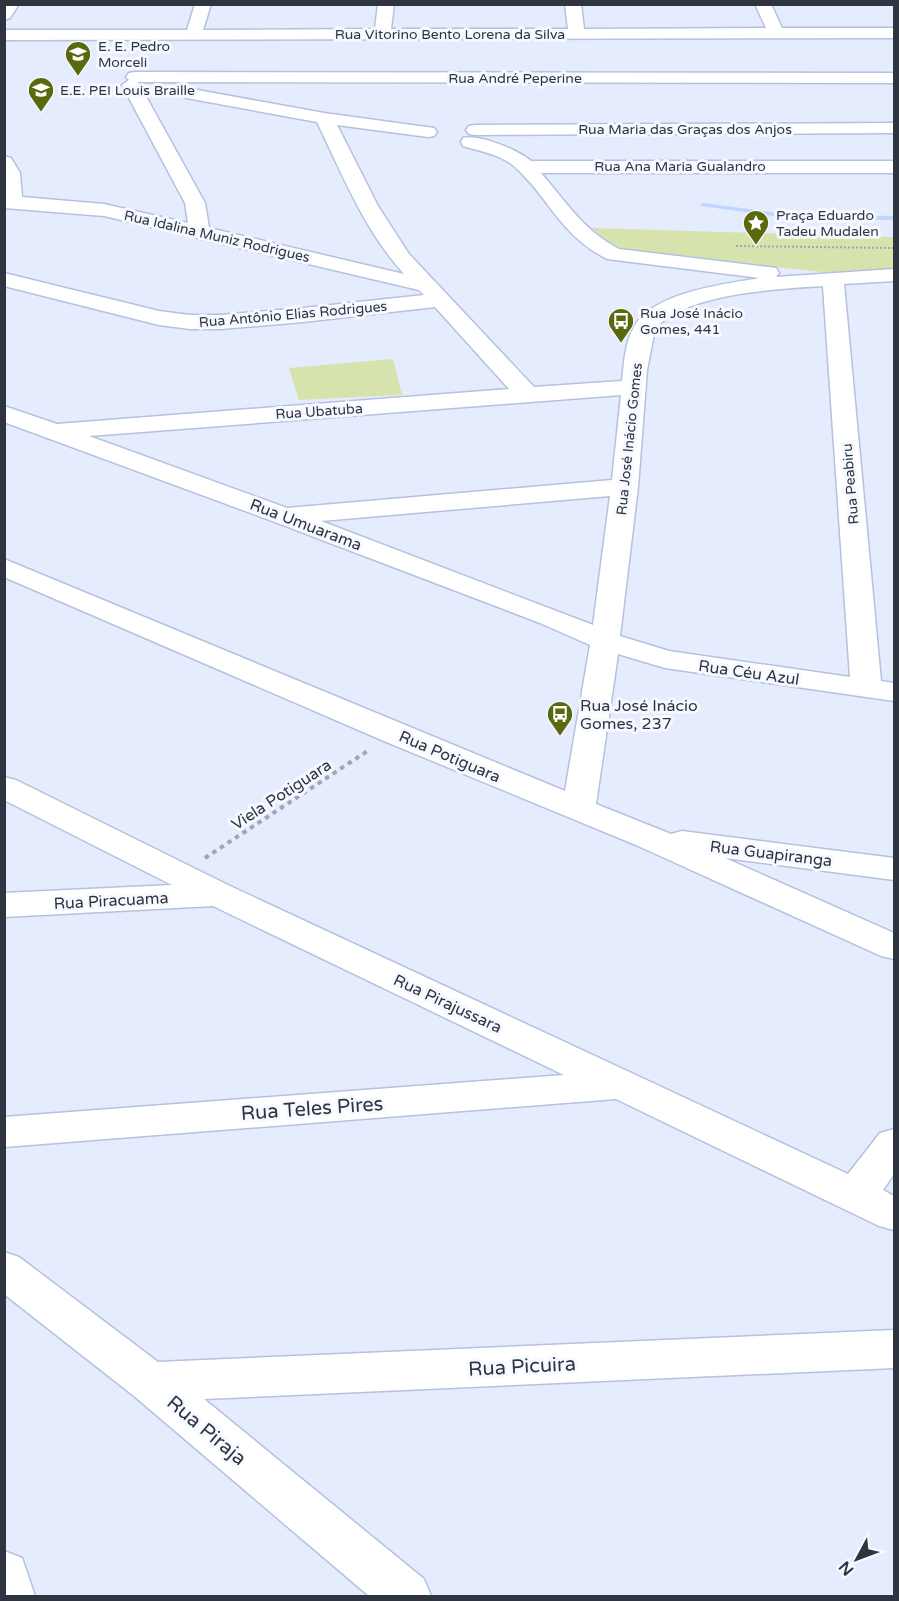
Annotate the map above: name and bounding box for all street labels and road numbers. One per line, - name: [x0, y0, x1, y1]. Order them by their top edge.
- street label: Rua Vitorino Bento Lorena da Silva: [335, 26, 565, 43]
- street label: Rua André Peperine: [448, 70, 582, 87]
- street label: Rua Maria das Graças dos Anjos: [578, 121, 792, 138]
- street label: Rua Ana Maria Gualandro: [594, 158, 766, 175]
- street label: Rua Idalina Muniz Rodrigues: [122, 207, 312, 266]
- street label: Rua Antônio Elias Rodrigues: [198, 298, 388, 331]
- street label: Rua José Inácio Gomes: [613, 362, 646, 516]
- street label: Rua Ubatuba: [275, 400, 363, 423]
- street label: Rua Peabiru: [838, 443, 863, 525]
- street label: Rua Umuarama: [247, 494, 364, 555]
- street label: Rua Céu Azul: [697, 656, 801, 690]
- street label: Rua Potiguara: [396, 727, 503, 787]
- street label: Viela Potiguara: [228, 755, 335, 835]
- street label: Rua Guapiranga: [709, 837, 833, 871]
- street label: Rua Piracuama: [53, 888, 169, 914]
- street label: Rua Pirajussara: [390, 970, 505, 1038]
- street label: Rua Teles Pires: [240, 1092, 384, 1126]
- street label: Rua Picuira: [468, 1352, 577, 1382]
- street label: Rua Piraja: [162, 1391, 251, 1471]

